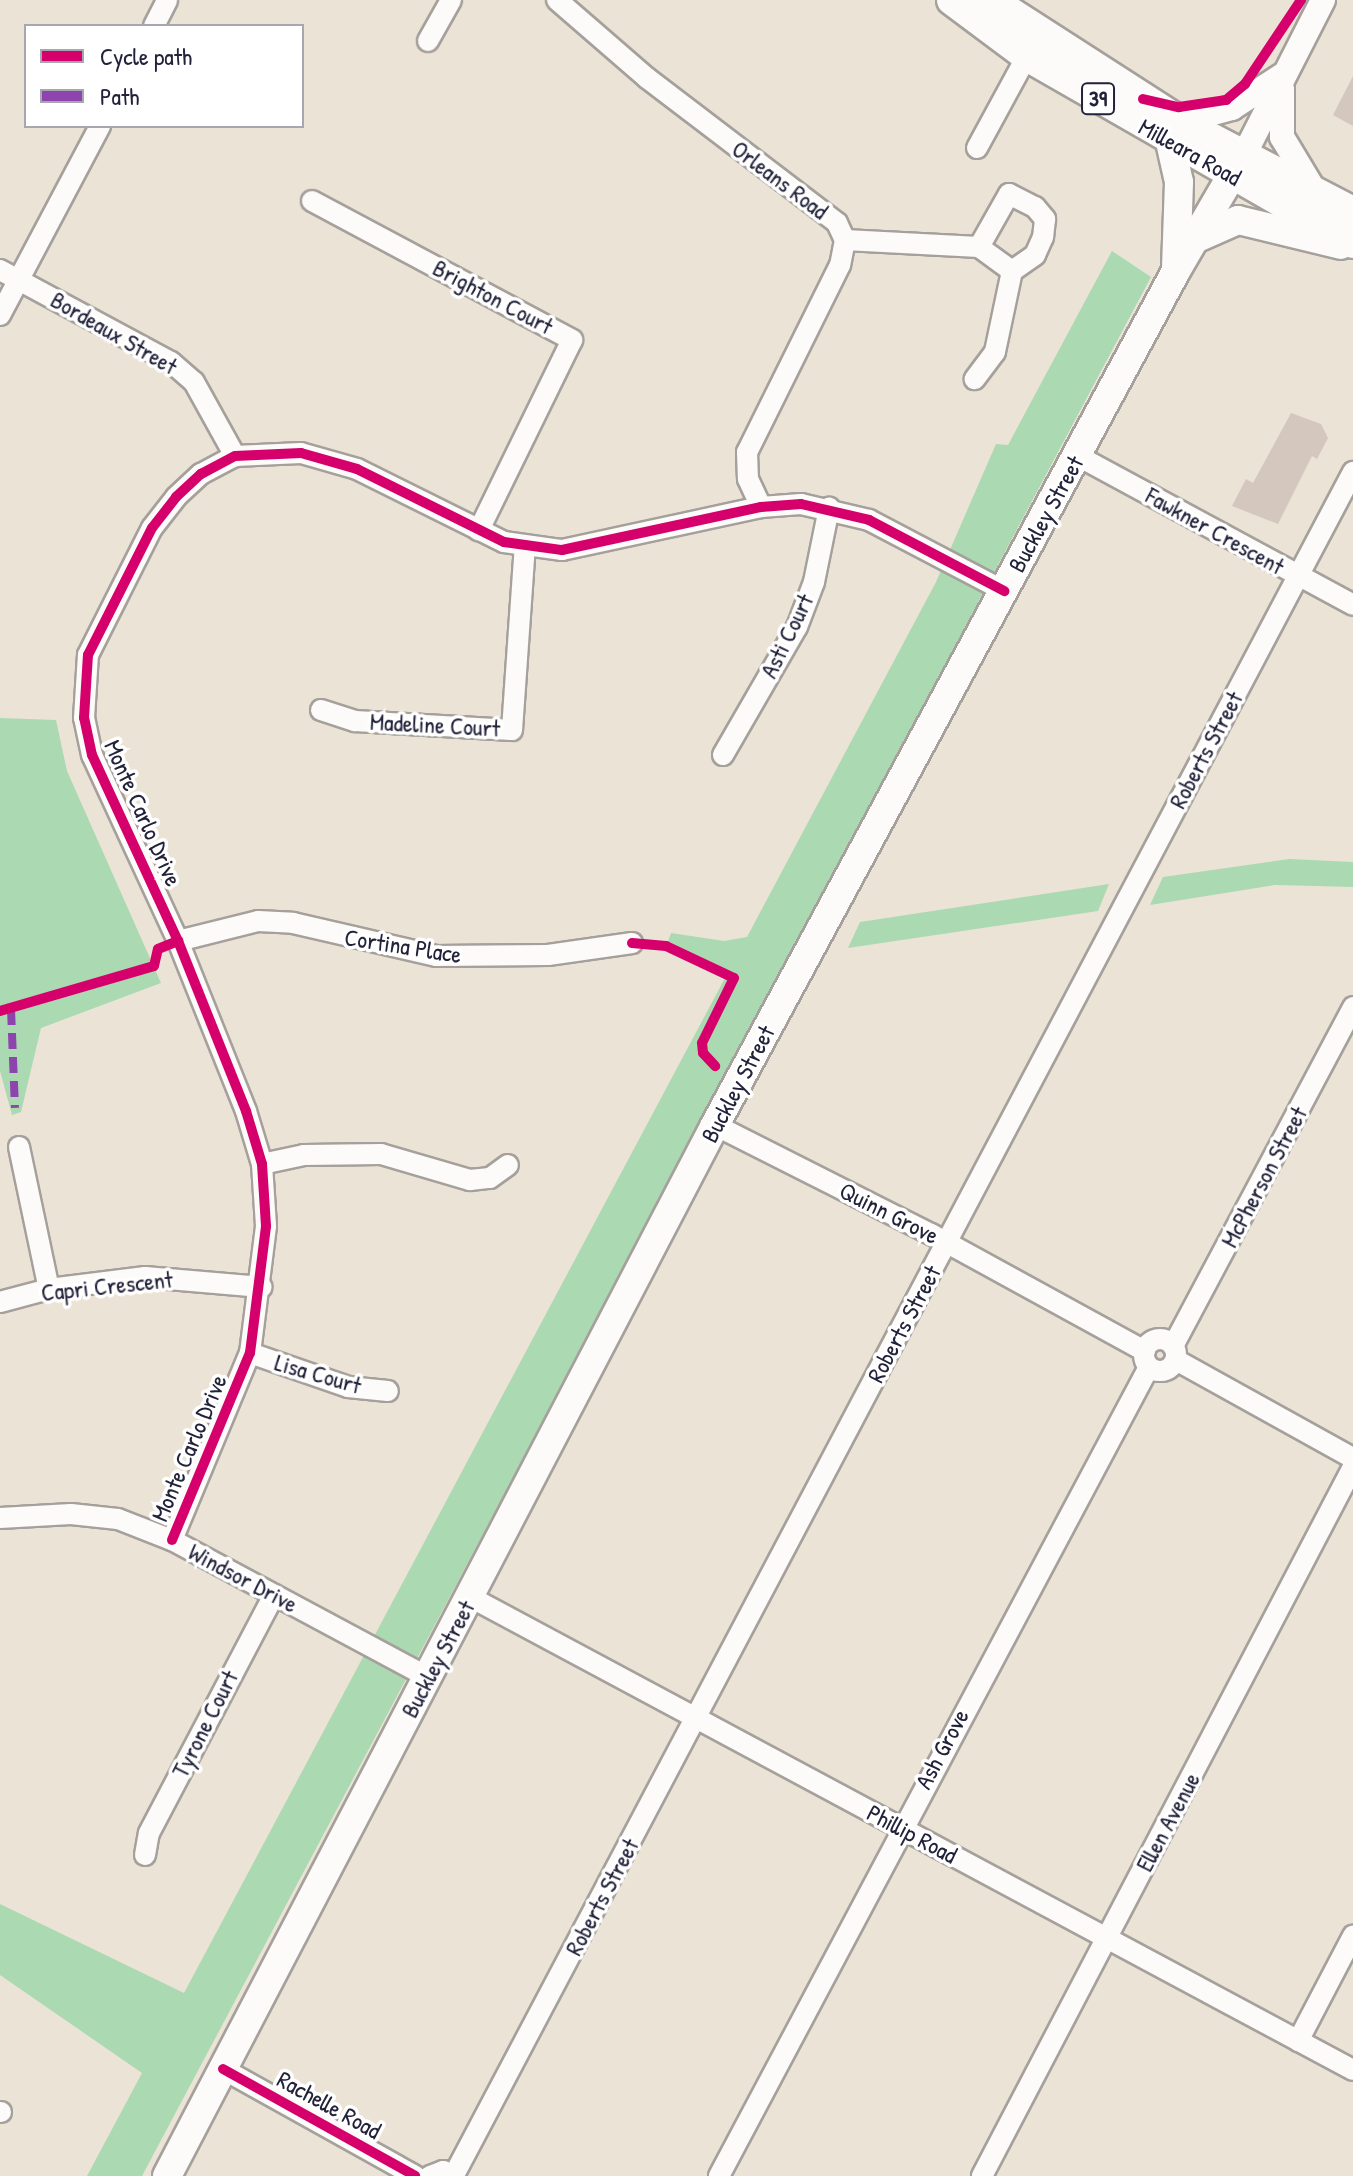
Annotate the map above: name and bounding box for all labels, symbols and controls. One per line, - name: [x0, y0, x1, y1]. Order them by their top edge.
- legend: [24, 24, 304, 128]
- text: Cycle path: [100, 40, 192, 72]
- text: Path: [100, 80, 139, 112]
- road number: 39: [1080, 81, 1116, 117]
- street label: Milleara Road: [1134, 112, 1246, 192]
- street label: Orleans Road: [726, 135, 834, 225]
- street label: Brighton Court: [428, 253, 558, 341]
- street label: Bordeaux Street: [46, 285, 182, 381]
- street label: Buckley Street: [1002, 451, 1090, 577]
- street label: Fawkner Crescent: [1141, 481, 1289, 581]
- street label: Asti Court: [754, 589, 820, 683]
- street label: Roberts Street: [1163, 687, 1249, 813]
- street label: Madeline Court: [369, 707, 501, 743]
- street label: Monte Carlo Drive: [98, 736, 188, 890]
- street label: Cortina Place: [343, 923, 463, 969]
- street label: Buckley Street: [695, 1021, 781, 1147]
- street label: McPherson Street: [1215, 1102, 1313, 1252]
- street label: Quinn Grove: [835, 1176, 943, 1250]
- street label: Roberts Street: [861, 1261, 947, 1387]
- street label: Capri Crescent: [40, 1265, 174, 1307]
- street label: Lisa Court: [272, 1348, 364, 1400]
- street label: Monte Carlo Drive: [145, 1370, 233, 1526]
- street label: Windsor Drive: [184, 1537, 302, 1619]
- street label: Buckley Street: [395, 1596, 481, 1722]
- street label: Tyrone Court: [166, 1666, 244, 1782]
- street label: Ash Grove: [909, 1704, 975, 1794]
- street label: Ellen Avenue: [1130, 1768, 1206, 1876]
- street label: Phillip Road: [862, 1798, 962, 1870]
- street label: Roberts Street: [559, 1834, 645, 1960]
- street label: Rachelle Road: [272, 2065, 386, 2145]

